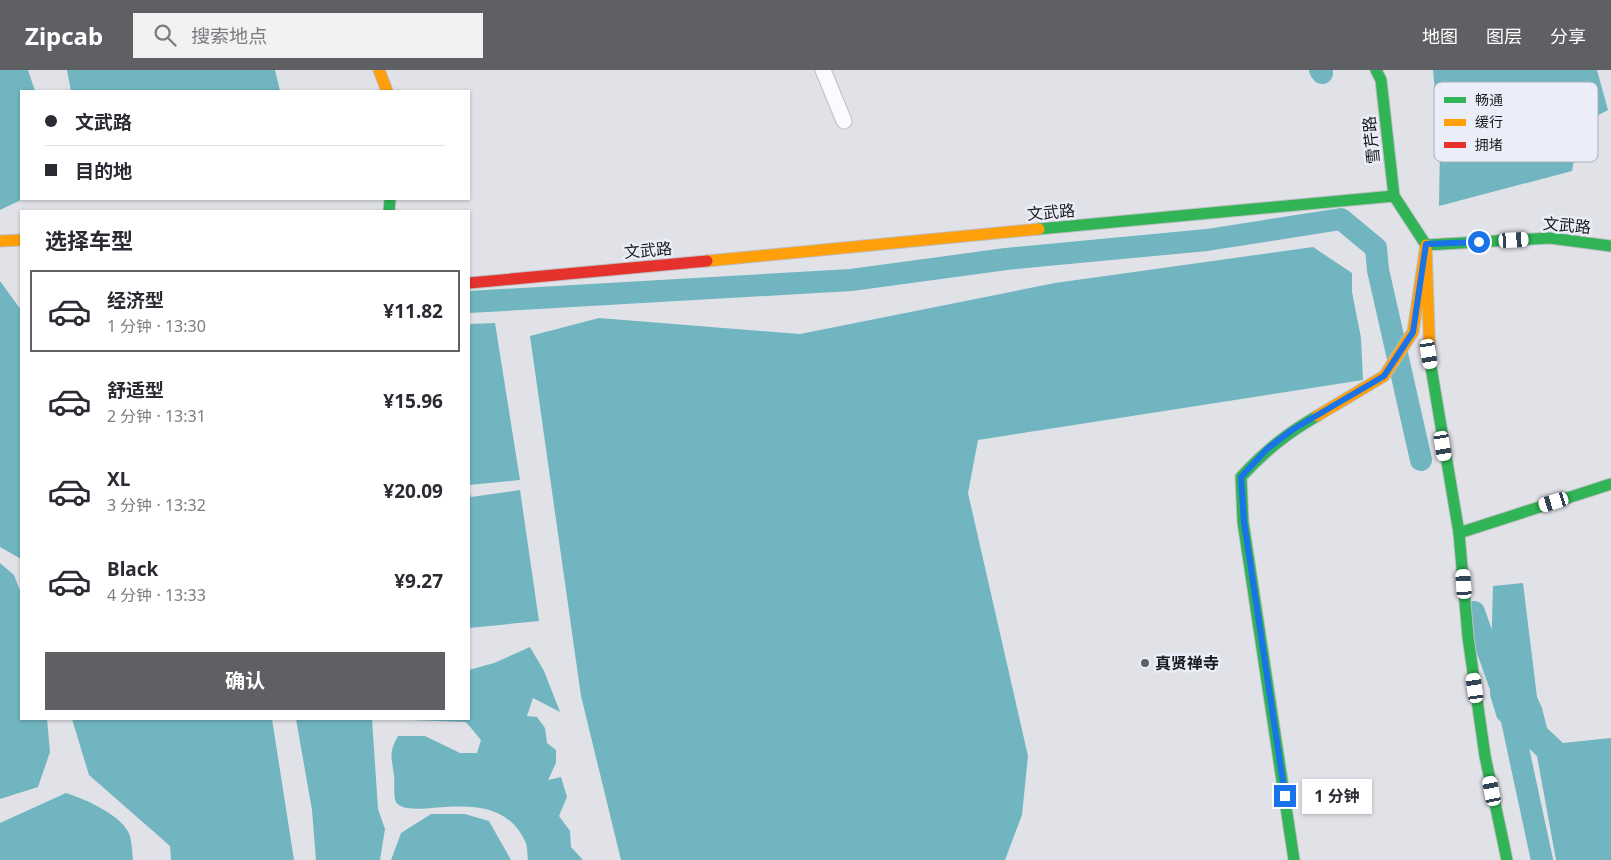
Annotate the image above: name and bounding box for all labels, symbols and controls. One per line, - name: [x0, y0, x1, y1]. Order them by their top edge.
- search box: [133, 13, 483, 58]
- text: Zipcab: [25, 19, 103, 52]
- icon: search: [151, 21, 179, 49]
- text: 搜索地点: [191, 23, 267, 49]
- text: 地图: [1422, 24, 1458, 48]
- text: 图层: [1486, 24, 1522, 48]
- text: 分享: [1550, 24, 1586, 48]
- legend: [1434, 82, 1598, 162]
- text: 畅通: [1475, 90, 1503, 109]
- text: 文武路: [75, 109, 132, 135]
- text: 缓行: [1475, 112, 1503, 131]
- street label: 雪芹路: [1358, 115, 1384, 165]
- text: 拥堵: [1475, 135, 1503, 154]
- text: 目的地: [75, 158, 132, 184]
- street label: 文武路: [1026, 199, 1076, 225]
- street label: 文武路: [1542, 212, 1592, 238]
- text: 选择车型: [45, 225, 133, 255]
- route start: [1468, 231, 1490, 253]
- car: [1498, 232, 1529, 248]
- street label: 文武路: [623, 237, 673, 263]
- text: 经济型: [107, 287, 164, 313]
- icon: car: [47, 289, 92, 334]
- text: ¥11.82: [383, 298, 443, 324]
- text: 1 分钟 · 13:30: [107, 315, 206, 337]
- car: [1419, 338, 1438, 370]
- text: 舒适型: [107, 377, 164, 403]
- icon: car: [47, 379, 92, 424]
- text: ¥15.96: [383, 388, 443, 414]
- text: 2 分钟 · 13:31: [107, 405, 206, 427]
- car: [1433, 430, 1452, 462]
- text: XL: [107, 466, 130, 492]
- icon: car: [47, 469, 92, 514]
- text: ¥20.09: [383, 478, 443, 504]
- car: [1537, 490, 1570, 514]
- text: 3 分钟 · 13:32: [107, 494, 206, 516]
- text: Black: [107, 556, 158, 582]
- icon: car: [47, 559, 92, 604]
- text: ¥9.27: [394, 568, 443, 594]
- car: [1455, 569, 1472, 599]
- text: 4 分钟 · 13:33: [107, 584, 206, 606]
- button: 确认: [45, 652, 445, 710]
- place label: 真贤禅寺: [1155, 652, 1219, 674]
- marker: 真贤禅寺: [1139, 657, 1151, 669]
- car: [1465, 672, 1484, 704]
- car: [1481, 775, 1502, 807]
- callout: 1 分钟: [1302, 778, 1372, 814]
- route end: [1274, 785, 1296, 807]
- text: 1 分钟: [1314, 785, 1360, 807]

